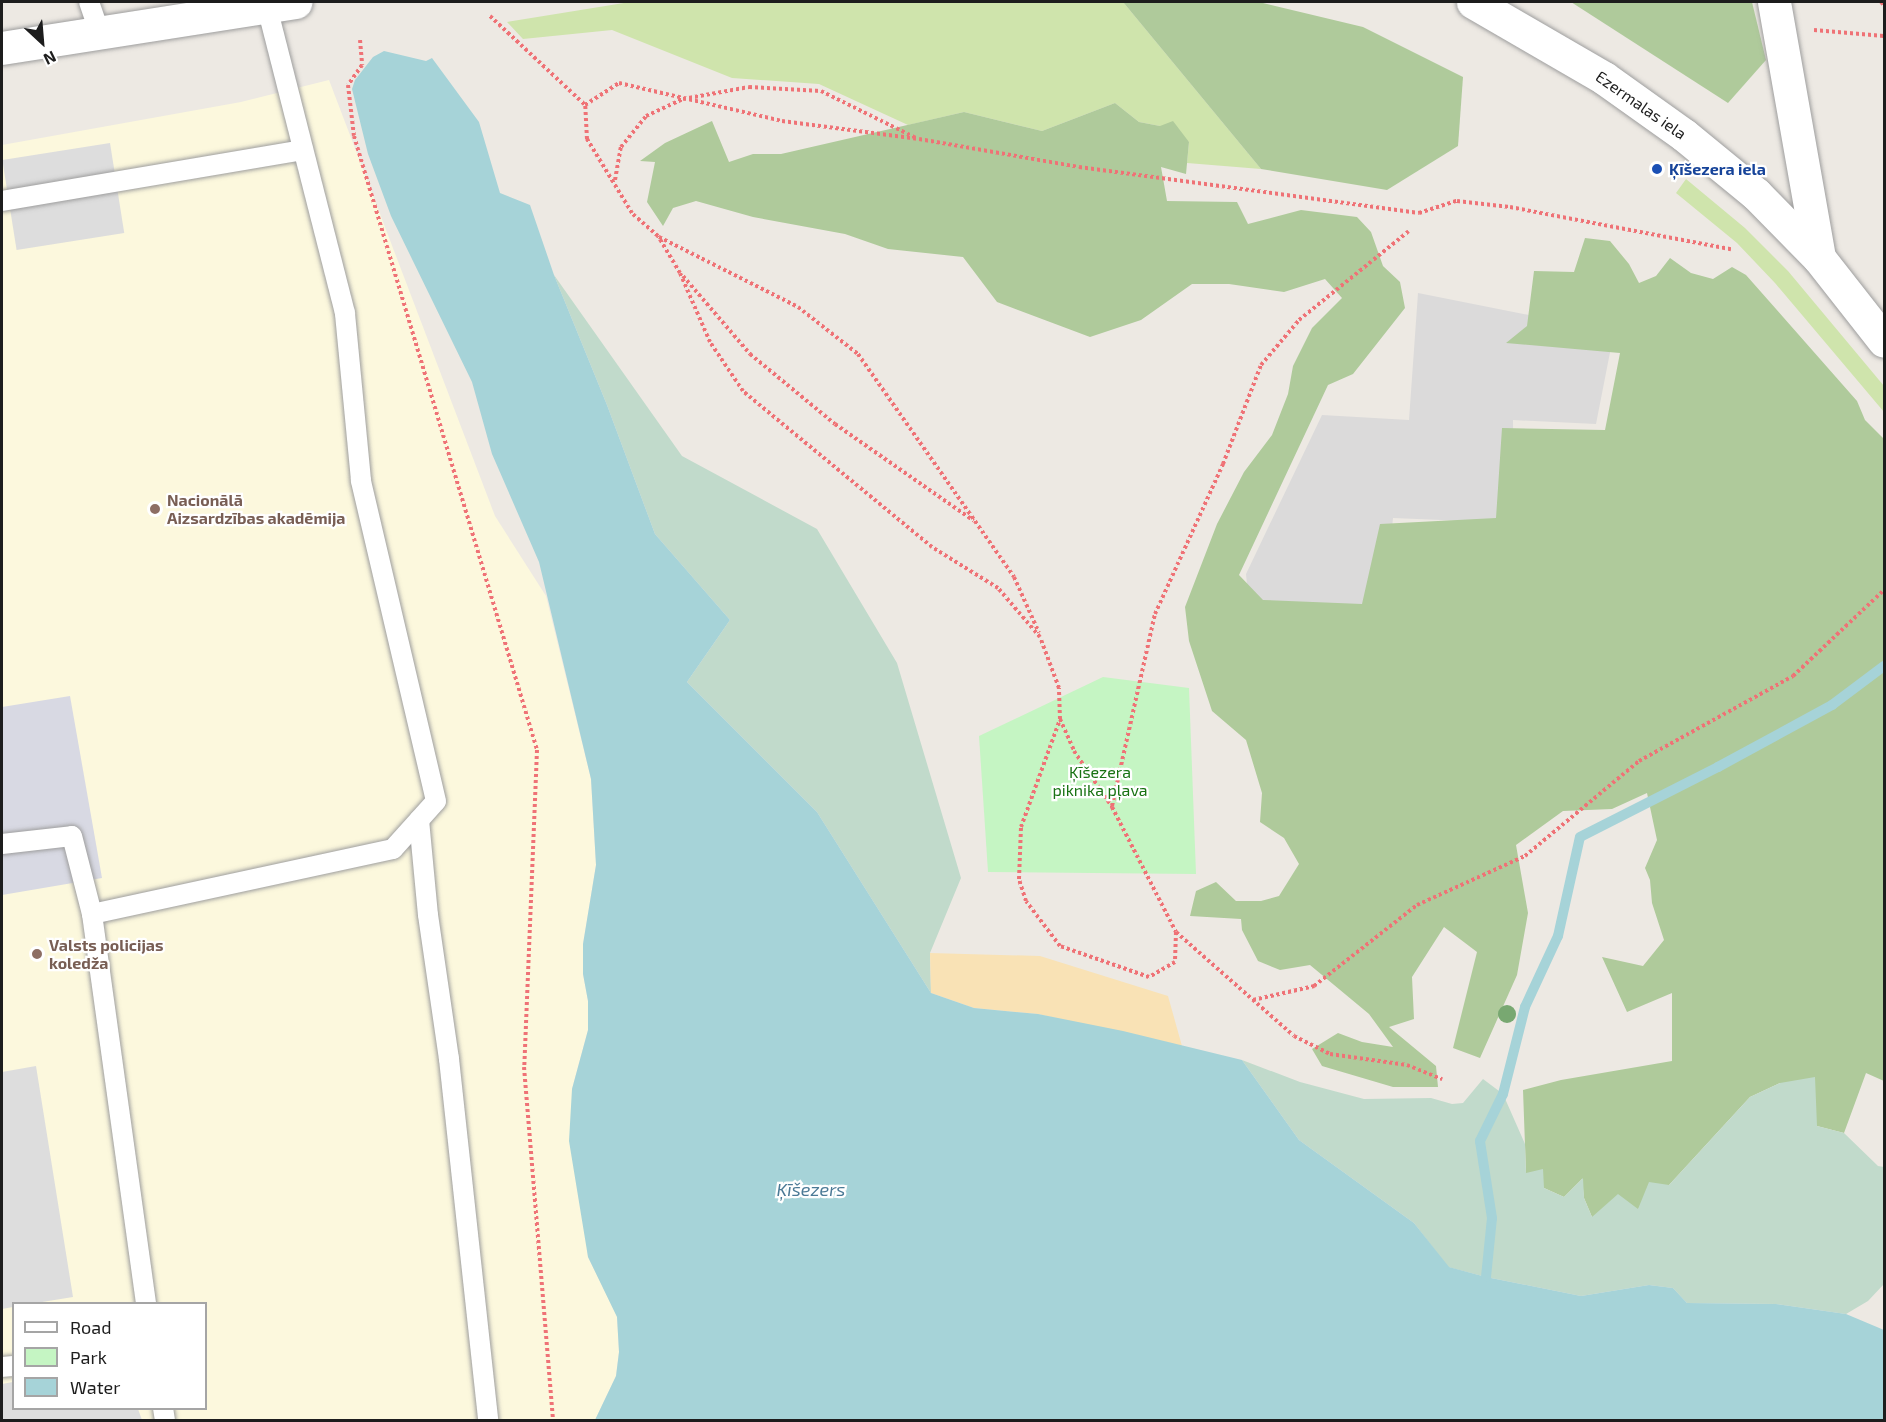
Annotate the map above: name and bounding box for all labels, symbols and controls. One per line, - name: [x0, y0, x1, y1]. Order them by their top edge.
- north arrow: [12, 12, 72, 72]
- text: N: [41, 48, 59, 70]
- street label: Ezermalas iela: [1592, 67, 1690, 143]
- place label: Ķīšezera iela: [1669, 159, 1766, 179]
- marker: Ķīšezera iela: [1650, 162, 1664, 176]
- place label: Nacionālā Aizsardzības akadēmija: [167, 490, 345, 528]
- marker: Nacionālā Aizsardzības akadēmija: [148, 502, 162, 516]
- park label: Ķīšezera piknika pļava: [1052, 762, 1148, 800]
- place label: Valsts policijas koledža: [49, 935, 163, 973]
- marker: Valsts policijas koledža: [30, 947, 44, 961]
- water label: Ķīšezers: [777, 1178, 845, 1200]
- legend: [12, 1302, 207, 1410]
- text: Road: [70, 1316, 111, 1338]
- text: Park: [70, 1346, 107, 1368]
- text: Water: [70, 1376, 120, 1398]

